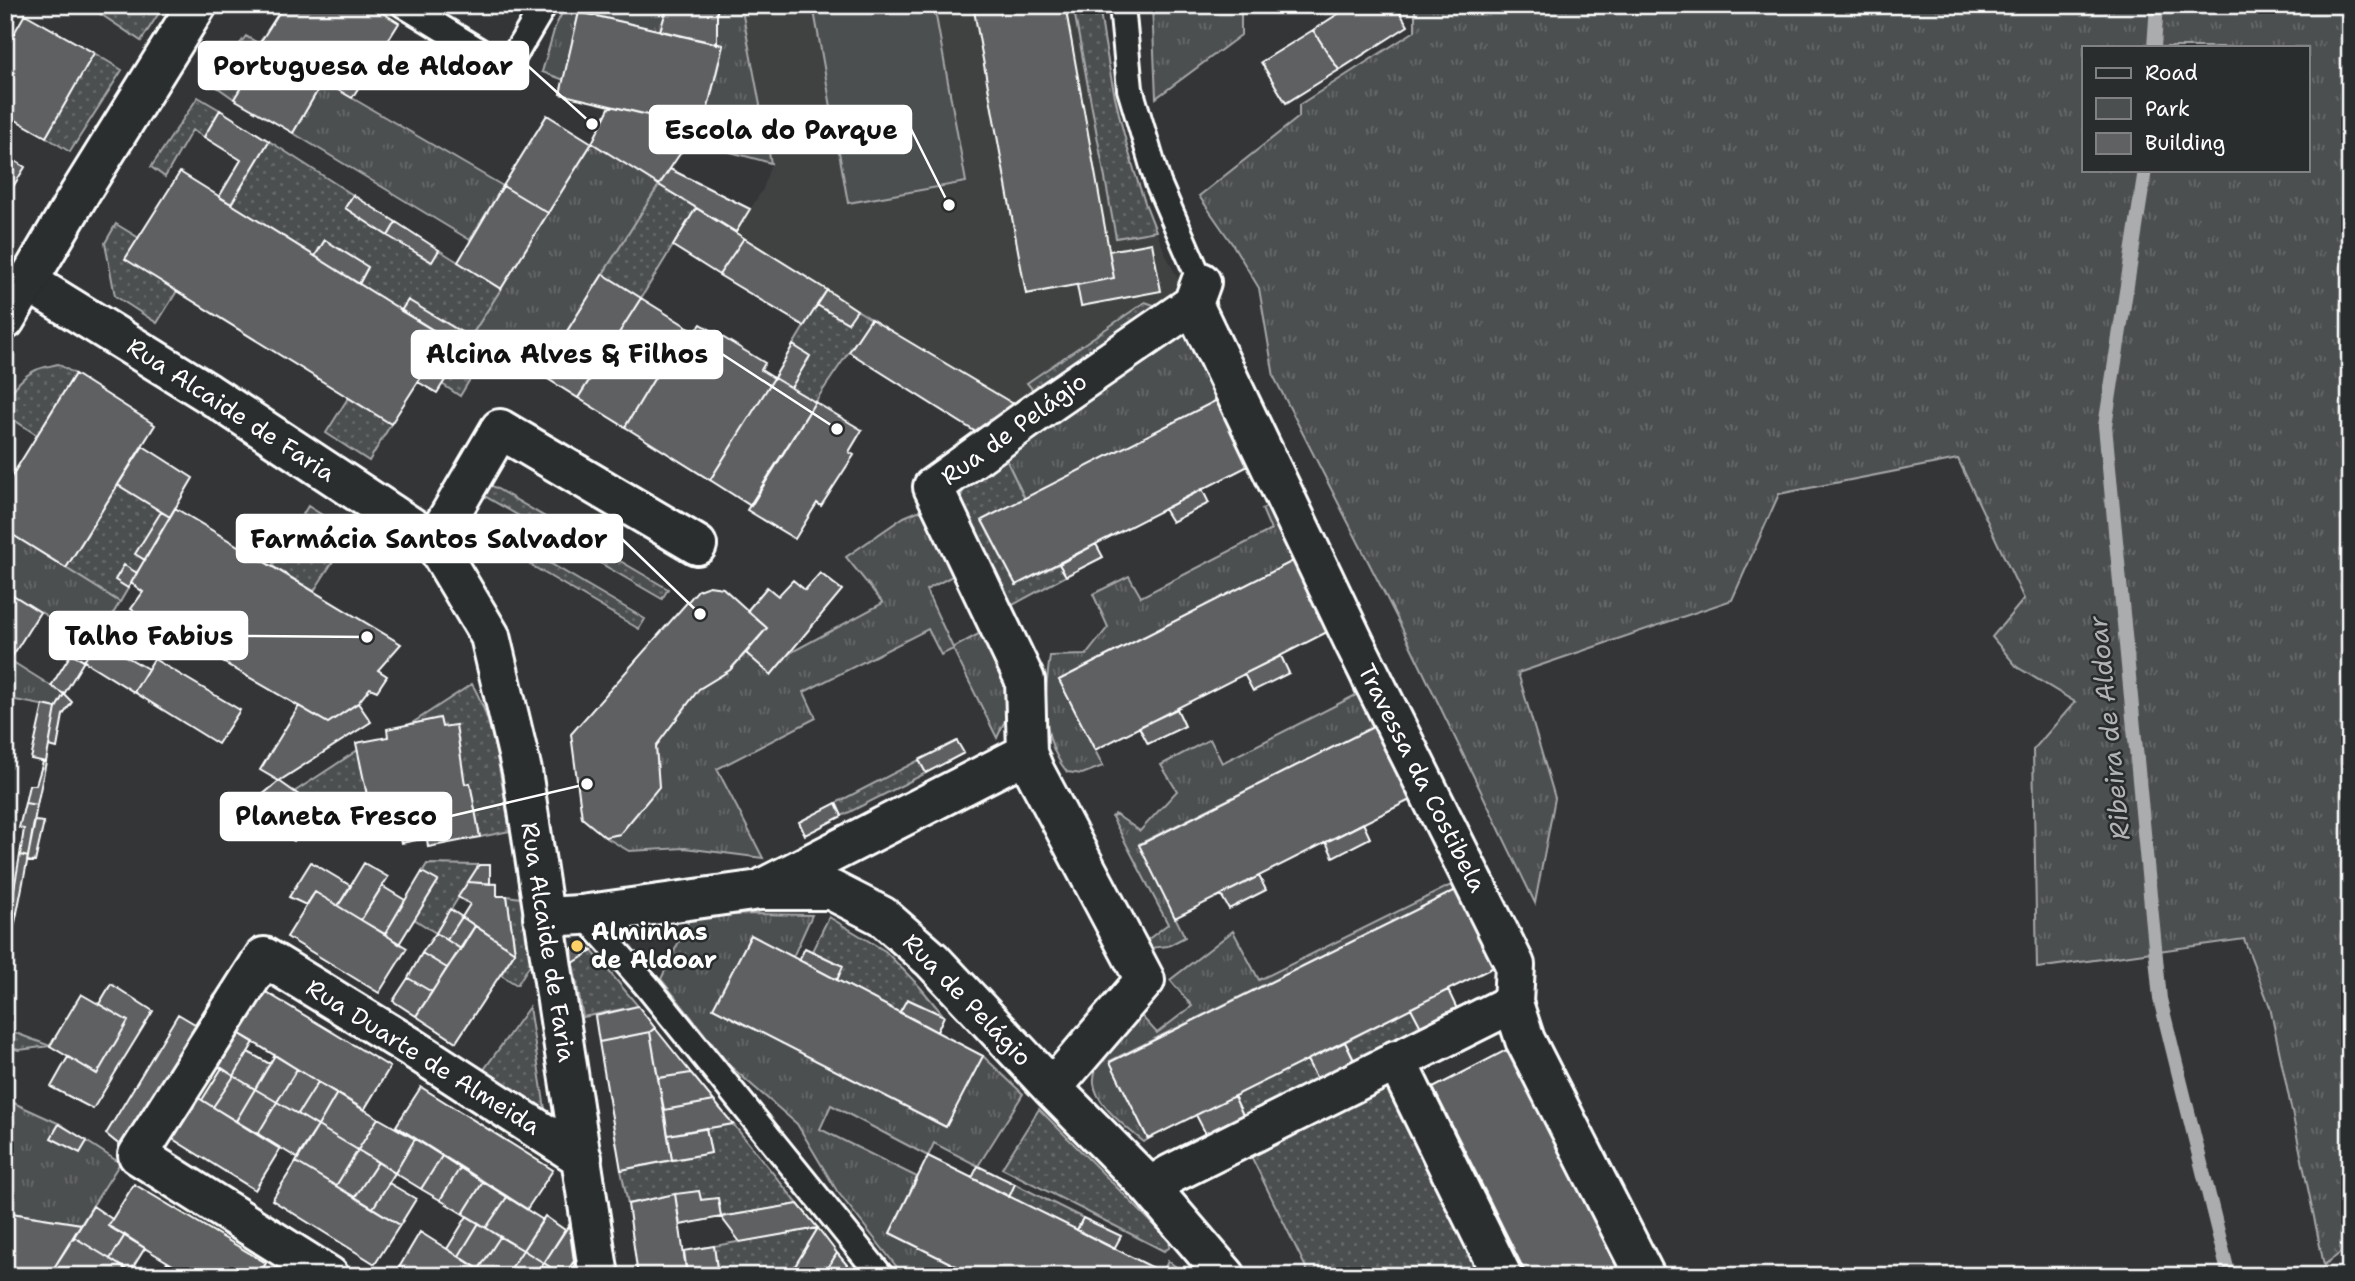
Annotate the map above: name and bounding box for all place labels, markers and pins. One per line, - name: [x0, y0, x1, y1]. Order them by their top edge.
- callout: Portuguesa de Aldoar: [199, 42, 528, 89]
- callout: Escola do Parque: [650, 106, 911, 153]
- callout: Alcina Alves & Filhos: [412, 331, 722, 378]
- callout: Farmácia Santos Salvador: [237, 515, 622, 562]
- callout: Talho Fabius: [50, 612, 247, 659]
- callout: Planeta Fresco: [221, 793, 451, 840]
- place label: Alminhas de Aldoar: [591, 916, 717, 976]
- marker: Alminhas de Aldoar: [569, 938, 585, 954]

